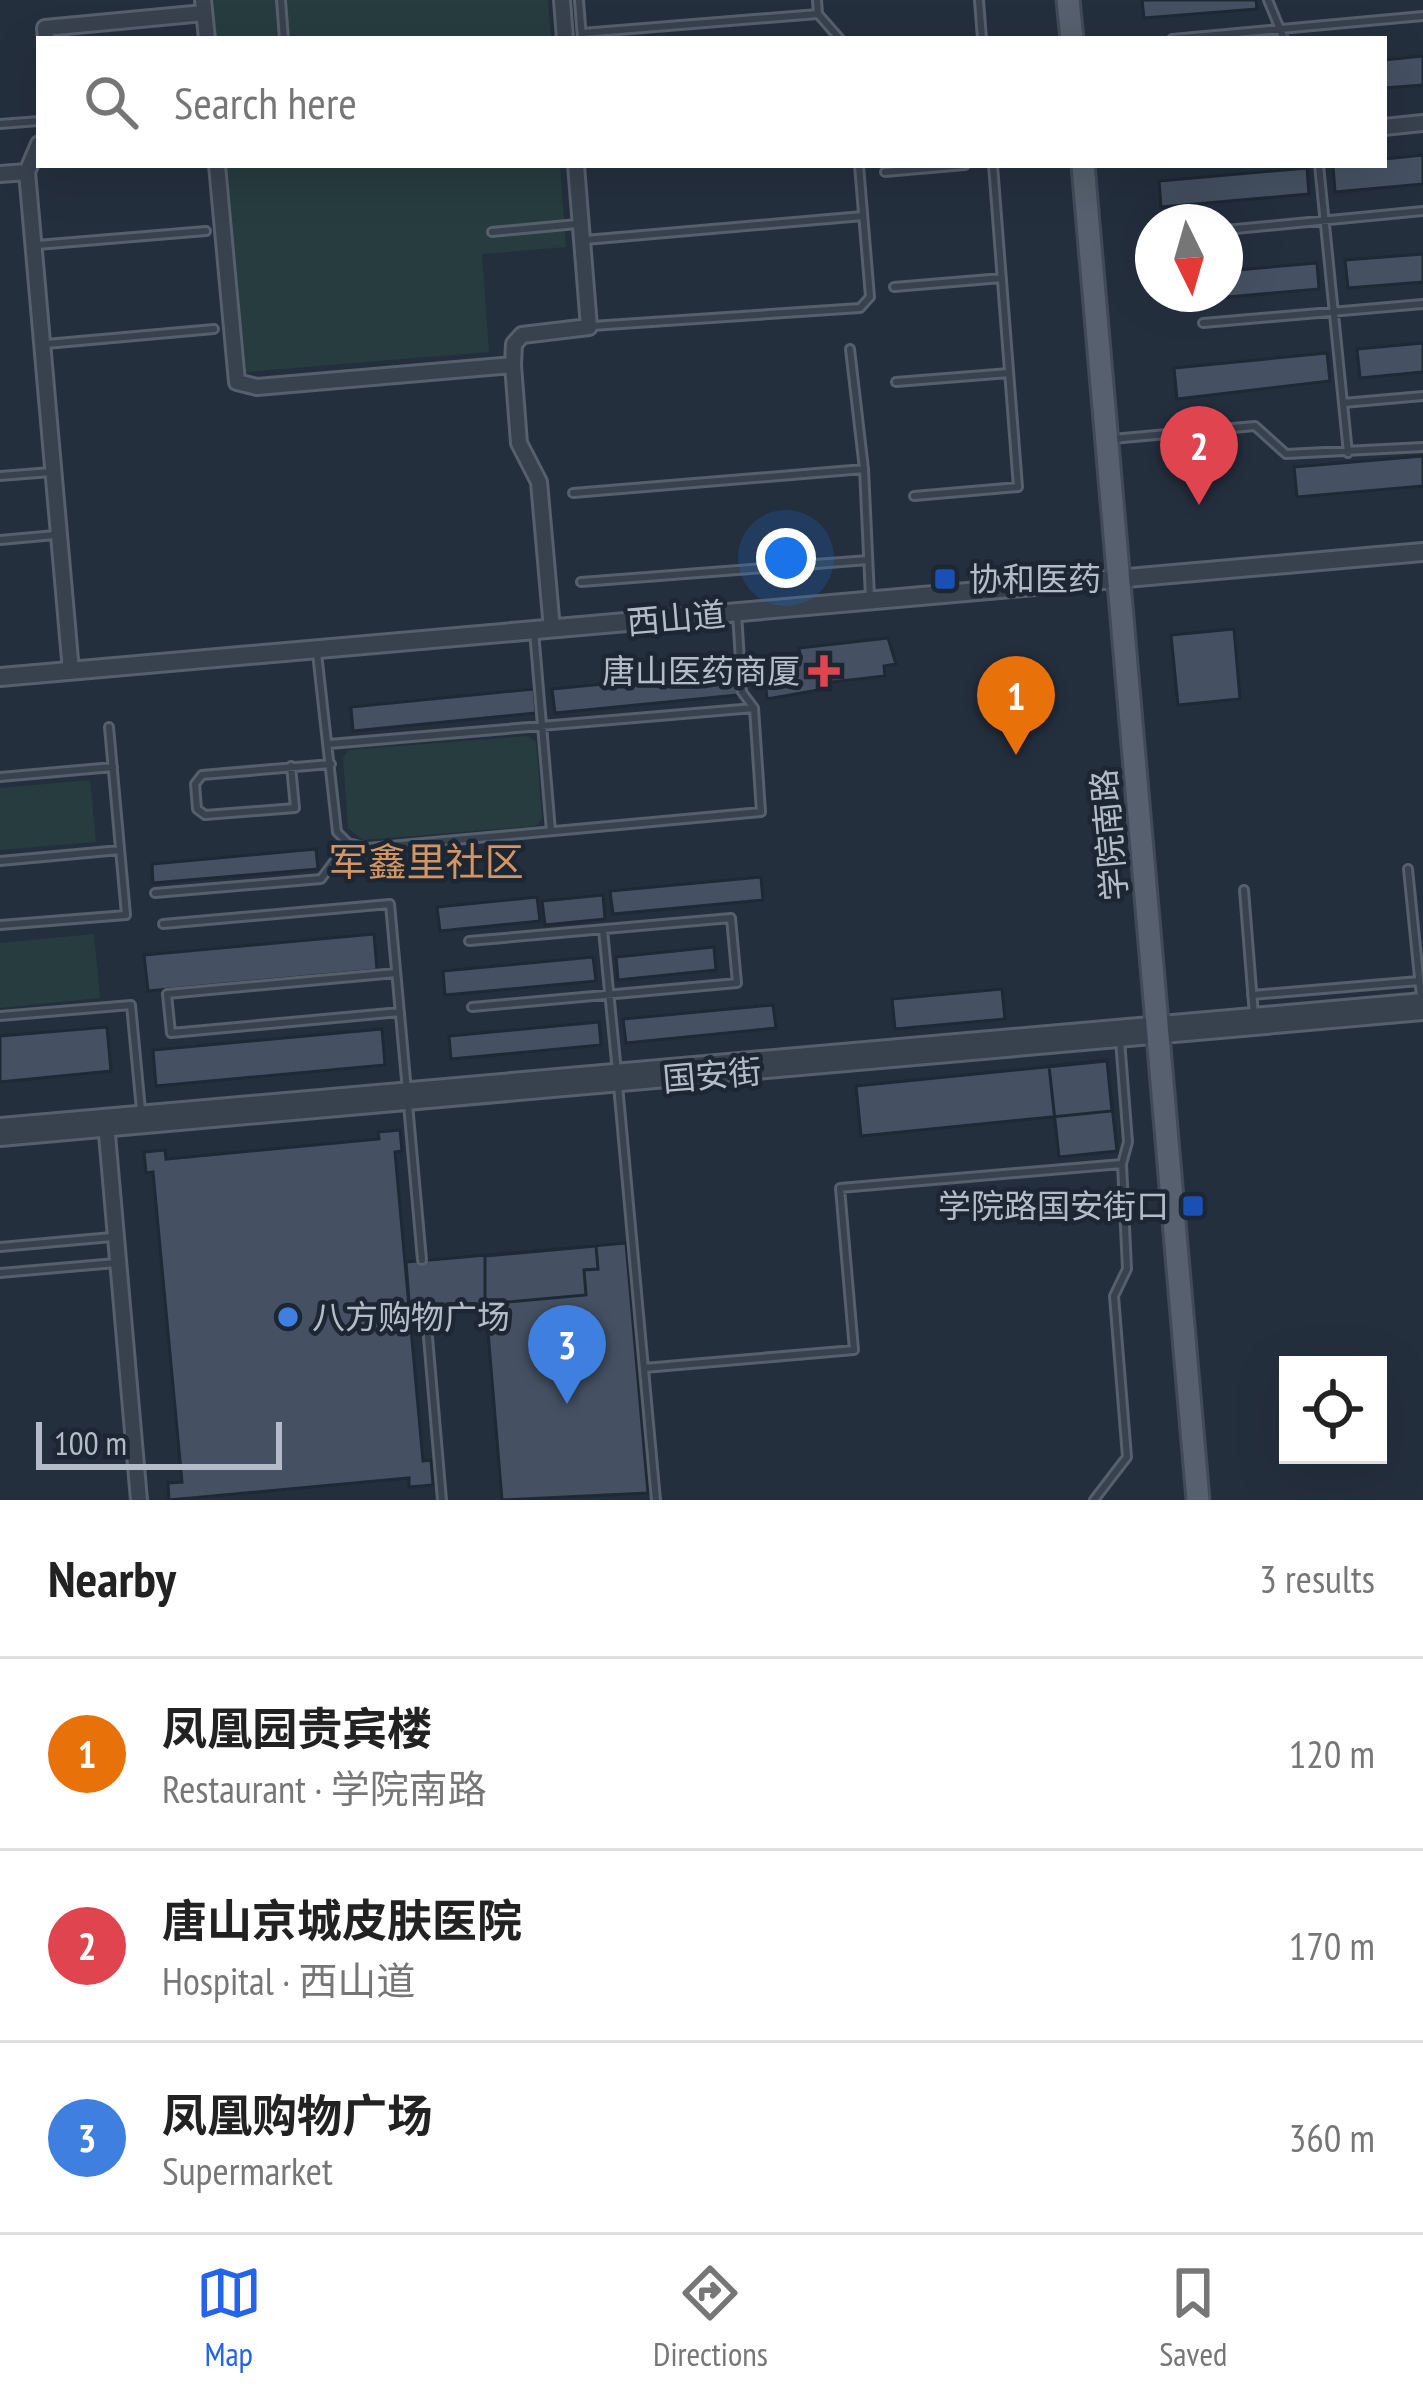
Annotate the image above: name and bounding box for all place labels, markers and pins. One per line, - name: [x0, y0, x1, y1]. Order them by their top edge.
- pin: 2: [1160, 406, 1238, 505]
- place label: 协和医药: [969, 557, 1101, 600]
- marker: 协和医药: [932, 566, 958, 592]
- place label: 唐山医药商厦: [602, 649, 800, 692]
- pin: 1: [977, 656, 1055, 755]
- marker: 唐山医药商厦: [811, 658, 837, 684]
- place label: 学院路国安街口: [938, 1184, 1169, 1227]
- marker: 学院路国安街口: [1180, 1193, 1206, 1219]
- place label: 八方购物广场: [312, 1295, 510, 1338]
- marker: 八方购物广场: [275, 1304, 301, 1330]
- pin: 3: [528, 1305, 606, 1404]

